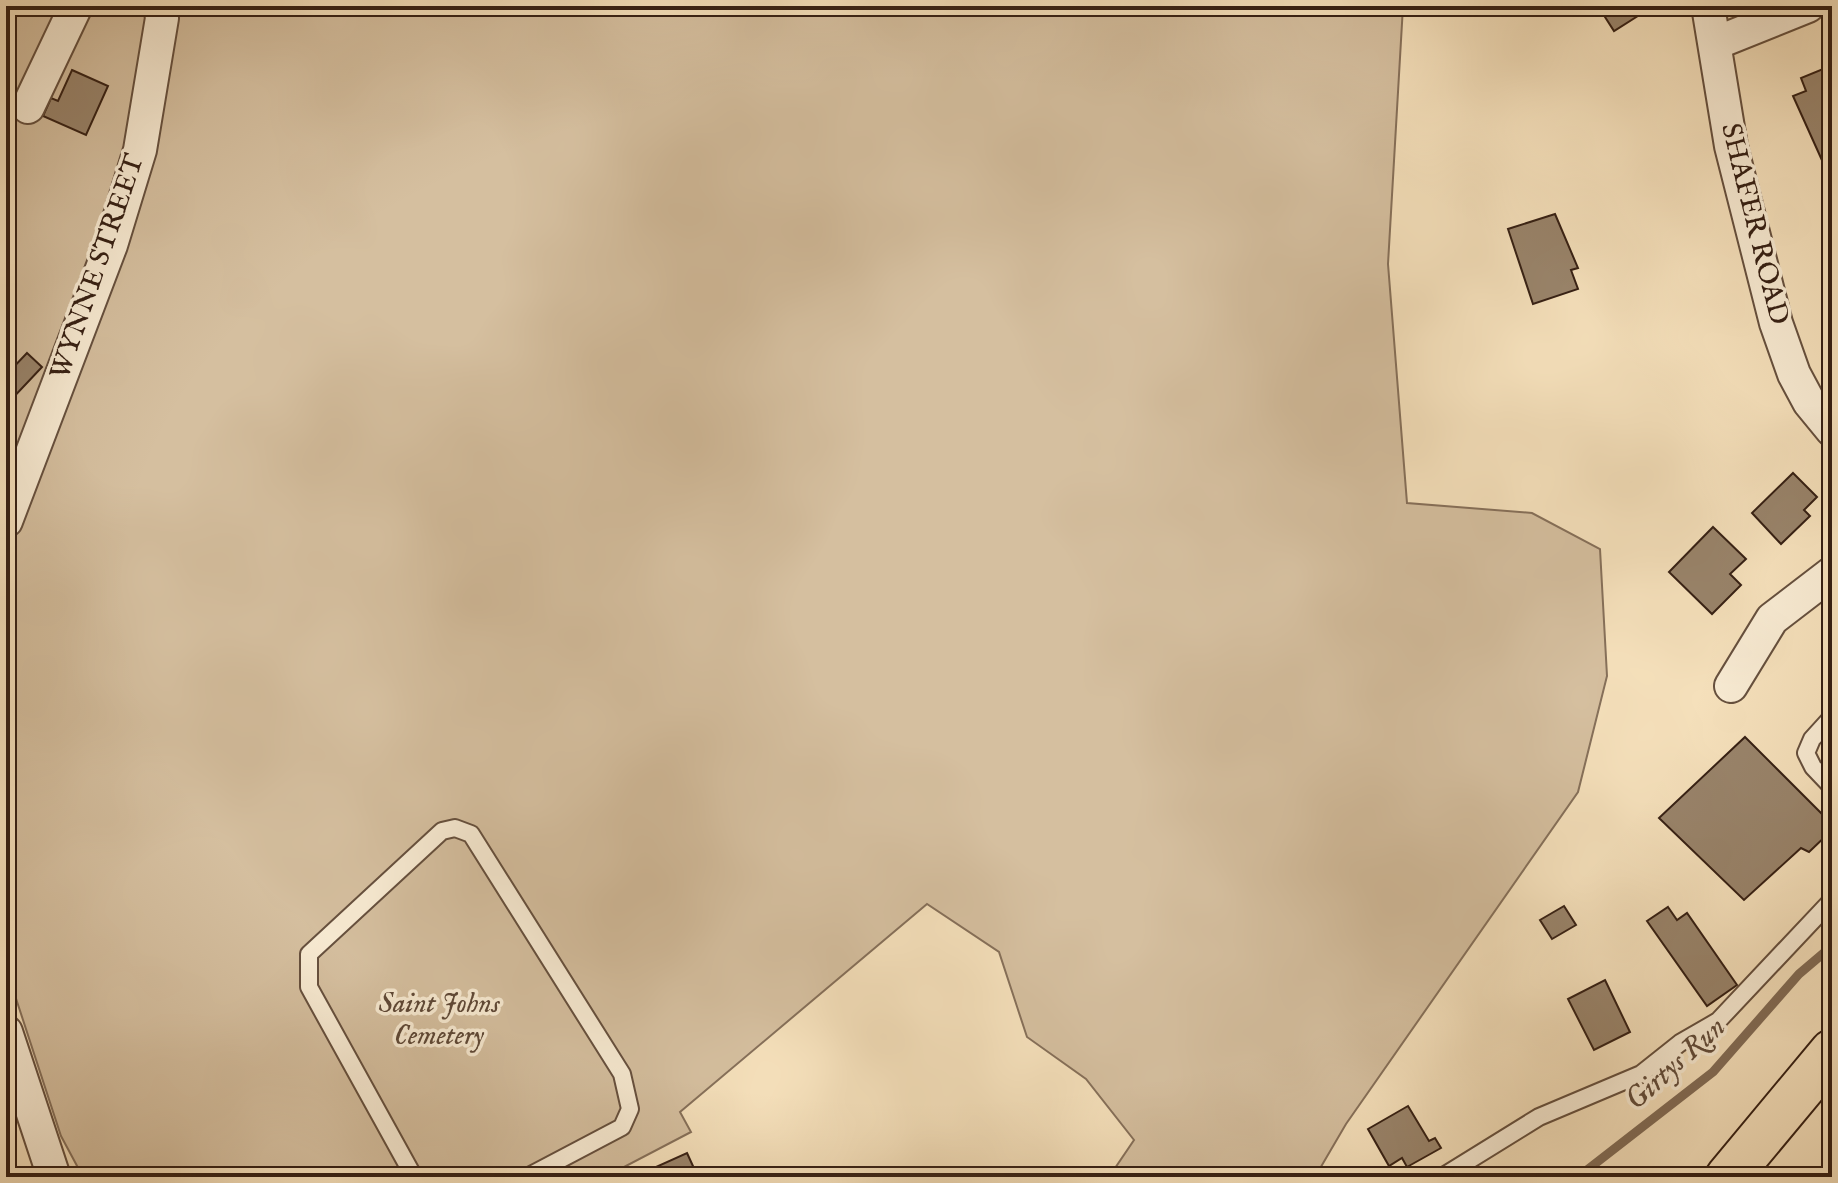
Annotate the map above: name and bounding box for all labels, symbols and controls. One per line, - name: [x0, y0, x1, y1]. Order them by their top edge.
- street label: SHAFER ROAD: [1712, 120, 1796, 328]
- street label: WYNNE STREET: [43, 149, 153, 384]
- park label: Saint Johns Cemetery: [378, 987, 501, 1054]
- water label: Girtys Run: [1618, 1009, 1734, 1119]

